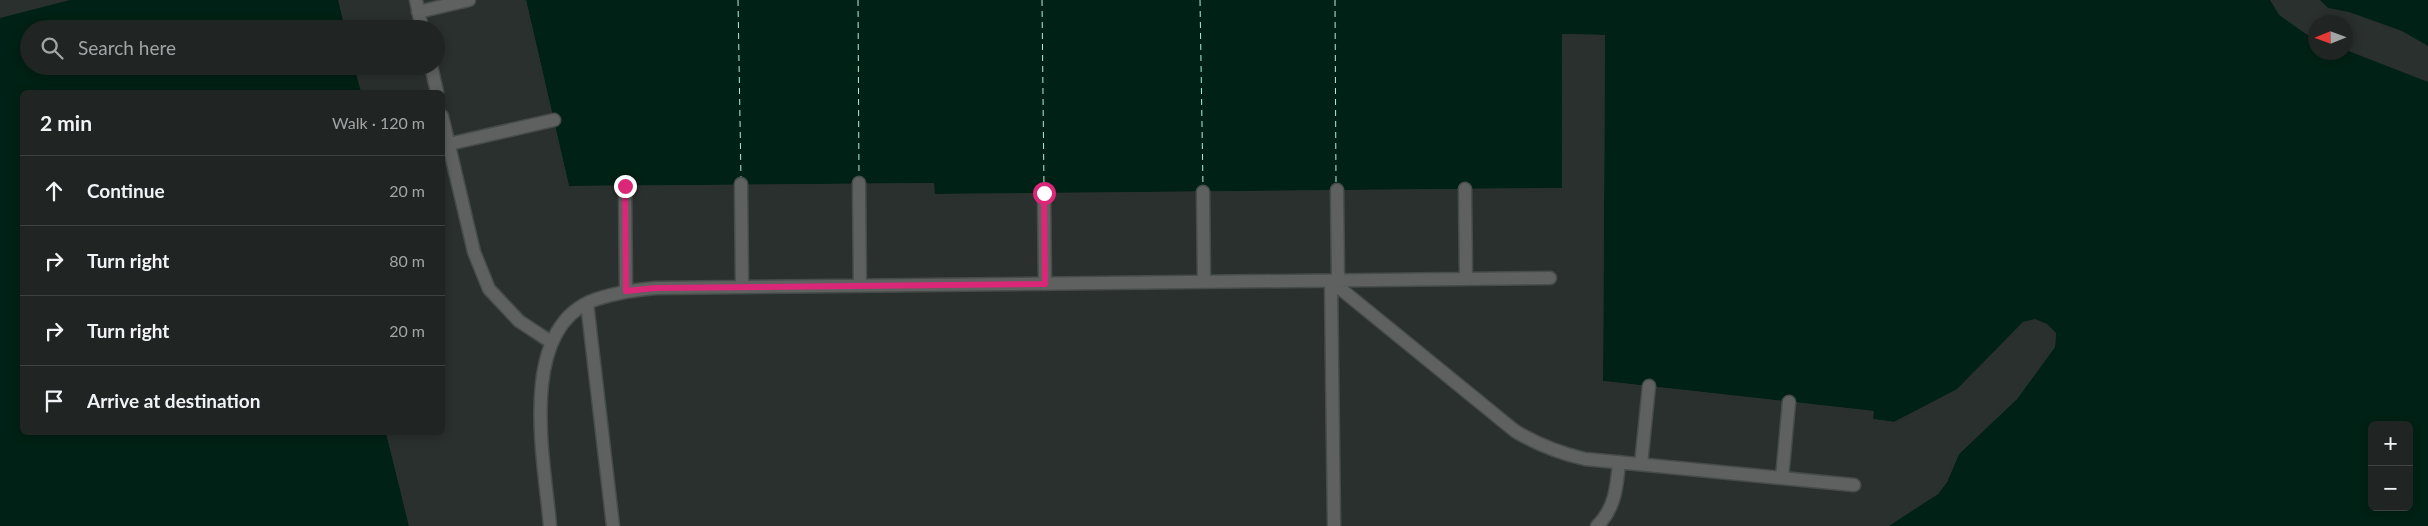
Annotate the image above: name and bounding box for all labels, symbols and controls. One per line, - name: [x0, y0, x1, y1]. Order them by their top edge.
- north arrow: [2308, 15, 2353, 60]
- search box: [20, 20, 445, 75]
- icon: search: [38, 34, 66, 62]
- text: Search here: [78, 36, 176, 59]
- text: 2 min: [40, 110, 92, 135]
- text: Walk · 120 m: [332, 113, 425, 132]
- route end: [614, 175, 637, 198]
- icon: ahead: [40, 177, 68, 205]
- text: Continue: [87, 179, 165, 202]
- text: 20 m: [389, 181, 425, 200]
- route start: [1033, 182, 1056, 205]
- icon: right: [40, 247, 68, 275]
- text: Turn right: [87, 249, 169, 272]
- text: 80 m: [389, 251, 425, 270]
- icon: right: [40, 317, 68, 345]
- text: Turn right: [87, 319, 169, 342]
- text: 20 m: [389, 321, 425, 340]
- icon: arrive: [40, 387, 68, 415]
- text: Arrive at destination: [87, 389, 260, 412]
- map controls: [2368, 421, 2413, 511]
- button: +: [2368, 421, 2413, 466]
- button: −: [2368, 466, 2413, 511]

